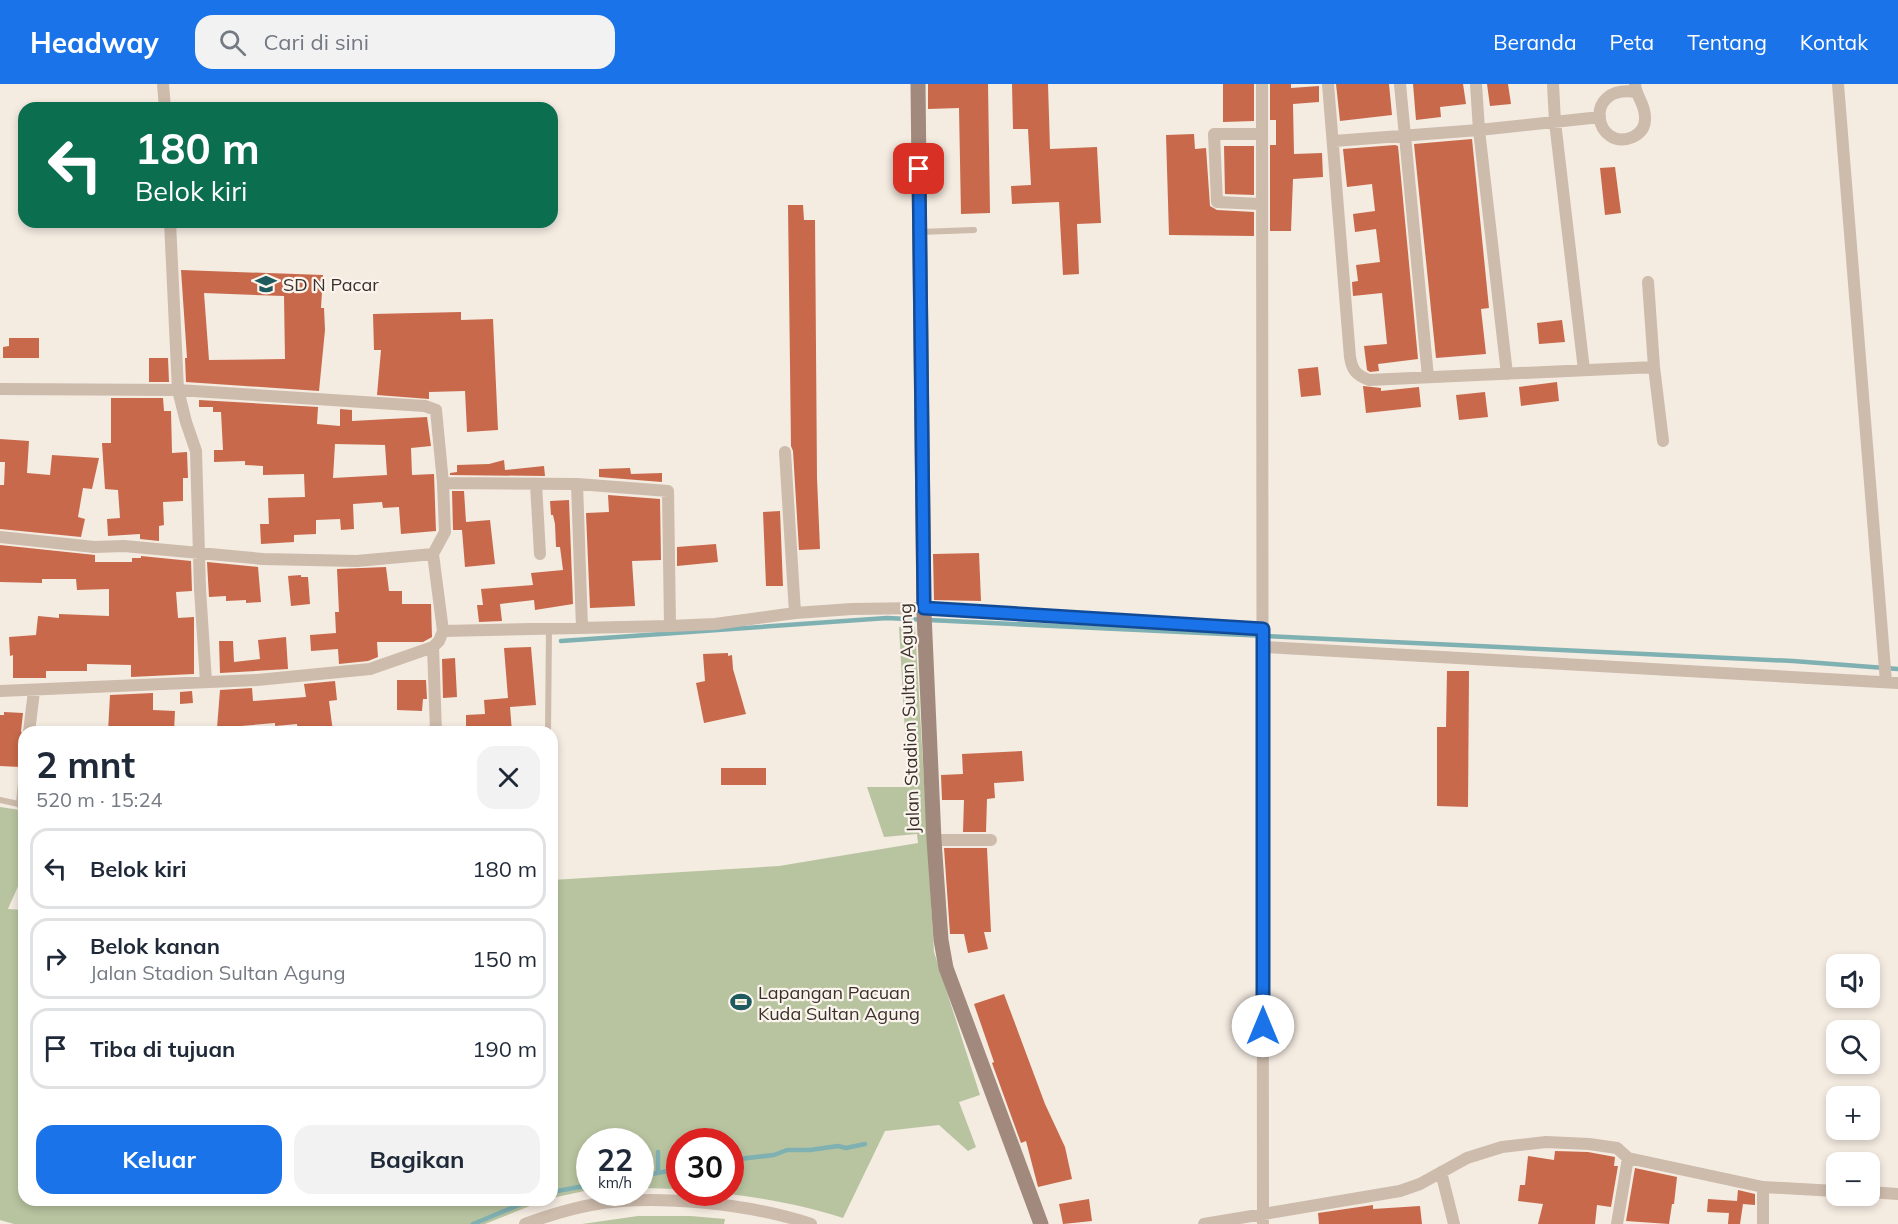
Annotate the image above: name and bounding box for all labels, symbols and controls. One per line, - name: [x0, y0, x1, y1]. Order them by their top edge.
- search box: [195, 15, 615, 69]
- text: Headway: [30, 25, 159, 60]
- icon: search: [216, 26, 249, 59]
- text: Cari di sini: [264, 28, 369, 56]
- text: Beranda: [1493, 29, 1577, 55]
- text: Peta: [1610, 29, 1654, 55]
- text: Tentang: [1687, 29, 1767, 55]
- text: Kontak: [1800, 29, 1868, 55]
- text: 180 m: [135, 122, 260, 175]
- icon: left: [36, 126, 114, 204]
- pin: [893, 143, 944, 194]
- icon: arrive: [902, 152, 935, 185]
- text: Belok kiri: [135, 174, 247, 208]
- school or university icon: SD N Pacar: [254, 272, 278, 296]
- place label: SD N Pacar: [283, 273, 379, 296]
- street label: Jalan Stadion Sultan Agung: [893, 603, 925, 833]
- text: 2 mnt: [36, 742, 135, 787]
- button: close: [477, 746, 540, 809]
- text: 520 m · 15:24: [36, 787, 162, 812]
- icon: left: [39, 852, 72, 885]
- text: Belok kiri: [90, 855, 186, 883]
- text: 180 m: [472, 855, 537, 883]
- text: Belok kanan: [90, 932, 220, 960]
- icon: right: [39, 942, 72, 975]
- text: 150 m: [472, 945, 537, 973]
- map controls: [1826, 954, 1880, 1206]
- button: sound: [1826, 954, 1880, 1008]
- text: Jalan Stadion Sultan Agung: [90, 960, 346, 985]
- place label: Lapangan Pacuan Kuda Sultan Agung: [758, 981, 920, 1025]
- sports icon: Lapangan Pacuan Kuda Sultan Agung: [729, 990, 753, 1014]
- position arrow: [1231, 994, 1295, 1058]
- button: search: [1826, 1020, 1880, 1074]
- icon: arrive: [39, 1032, 72, 1065]
- text: Tiba di tujuan: [90, 1035, 235, 1063]
- text: 190 m: [472, 1035, 537, 1063]
- button: +: [1826, 1086, 1880, 1140]
- button: Keluar: [36, 1125, 282, 1194]
- button: Bagikan: [294, 1125, 540, 1194]
- speed limit sign: 30: [666, 1128, 744, 1206]
- text: 22: [597, 1141, 633, 1179]
- button: −: [1826, 1152, 1880, 1206]
- text: km/h: [598, 1173, 632, 1192]

